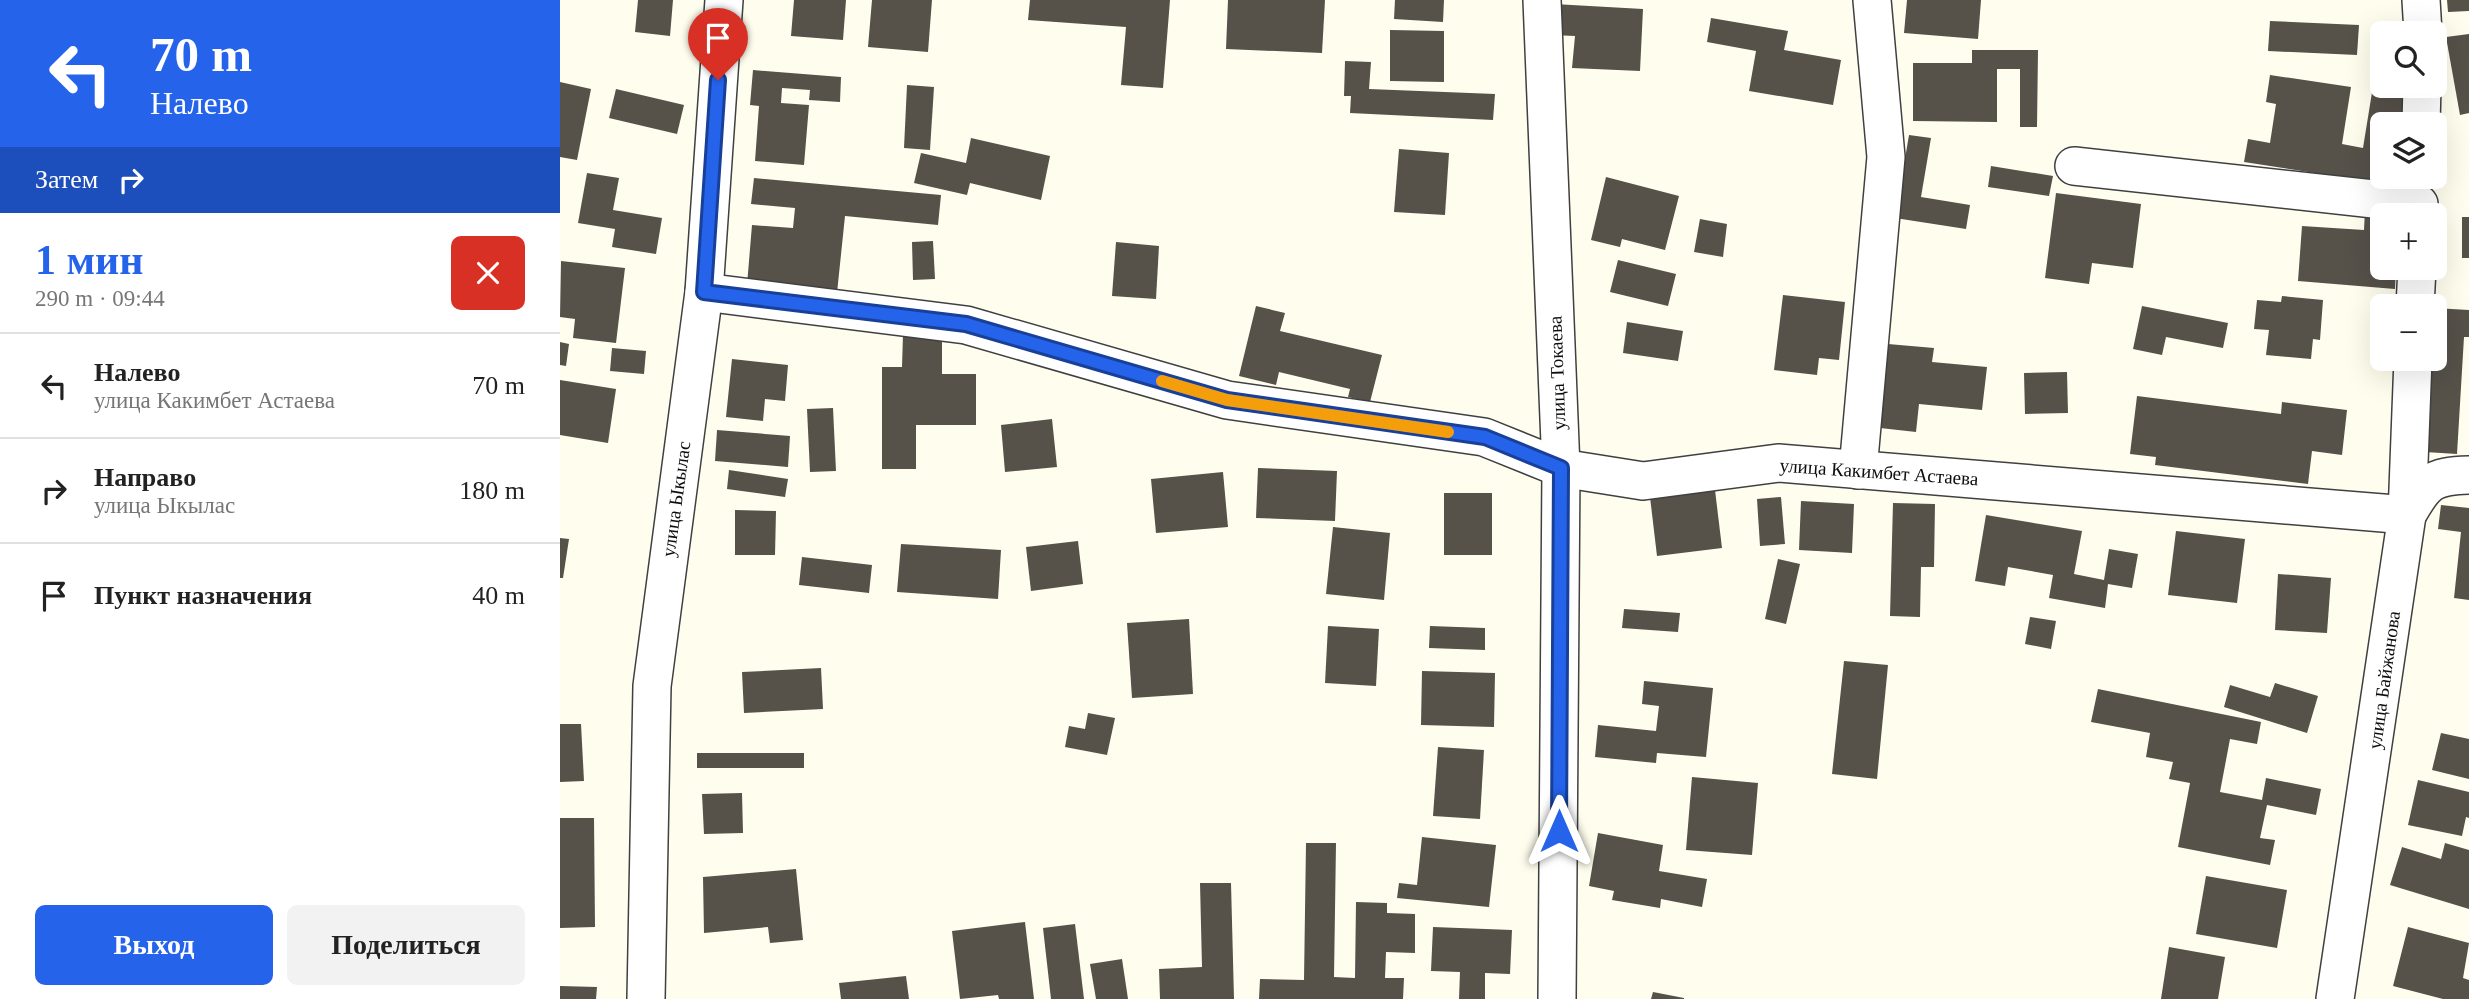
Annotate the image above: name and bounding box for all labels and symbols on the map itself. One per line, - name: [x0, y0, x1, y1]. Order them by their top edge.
- pin: [688, 8, 748, 80]
- street label: улица Токаева: [1544, 315, 1569, 430]
- street label: улица Ыкылас: [657, 440, 695, 558]
- street label: улица Какимбет Астаева: [1779, 455, 1980, 489]
- street label: улица Байжанова: [2364, 609, 2404, 751]
- position arrow: [1522, 794, 1596, 868]

